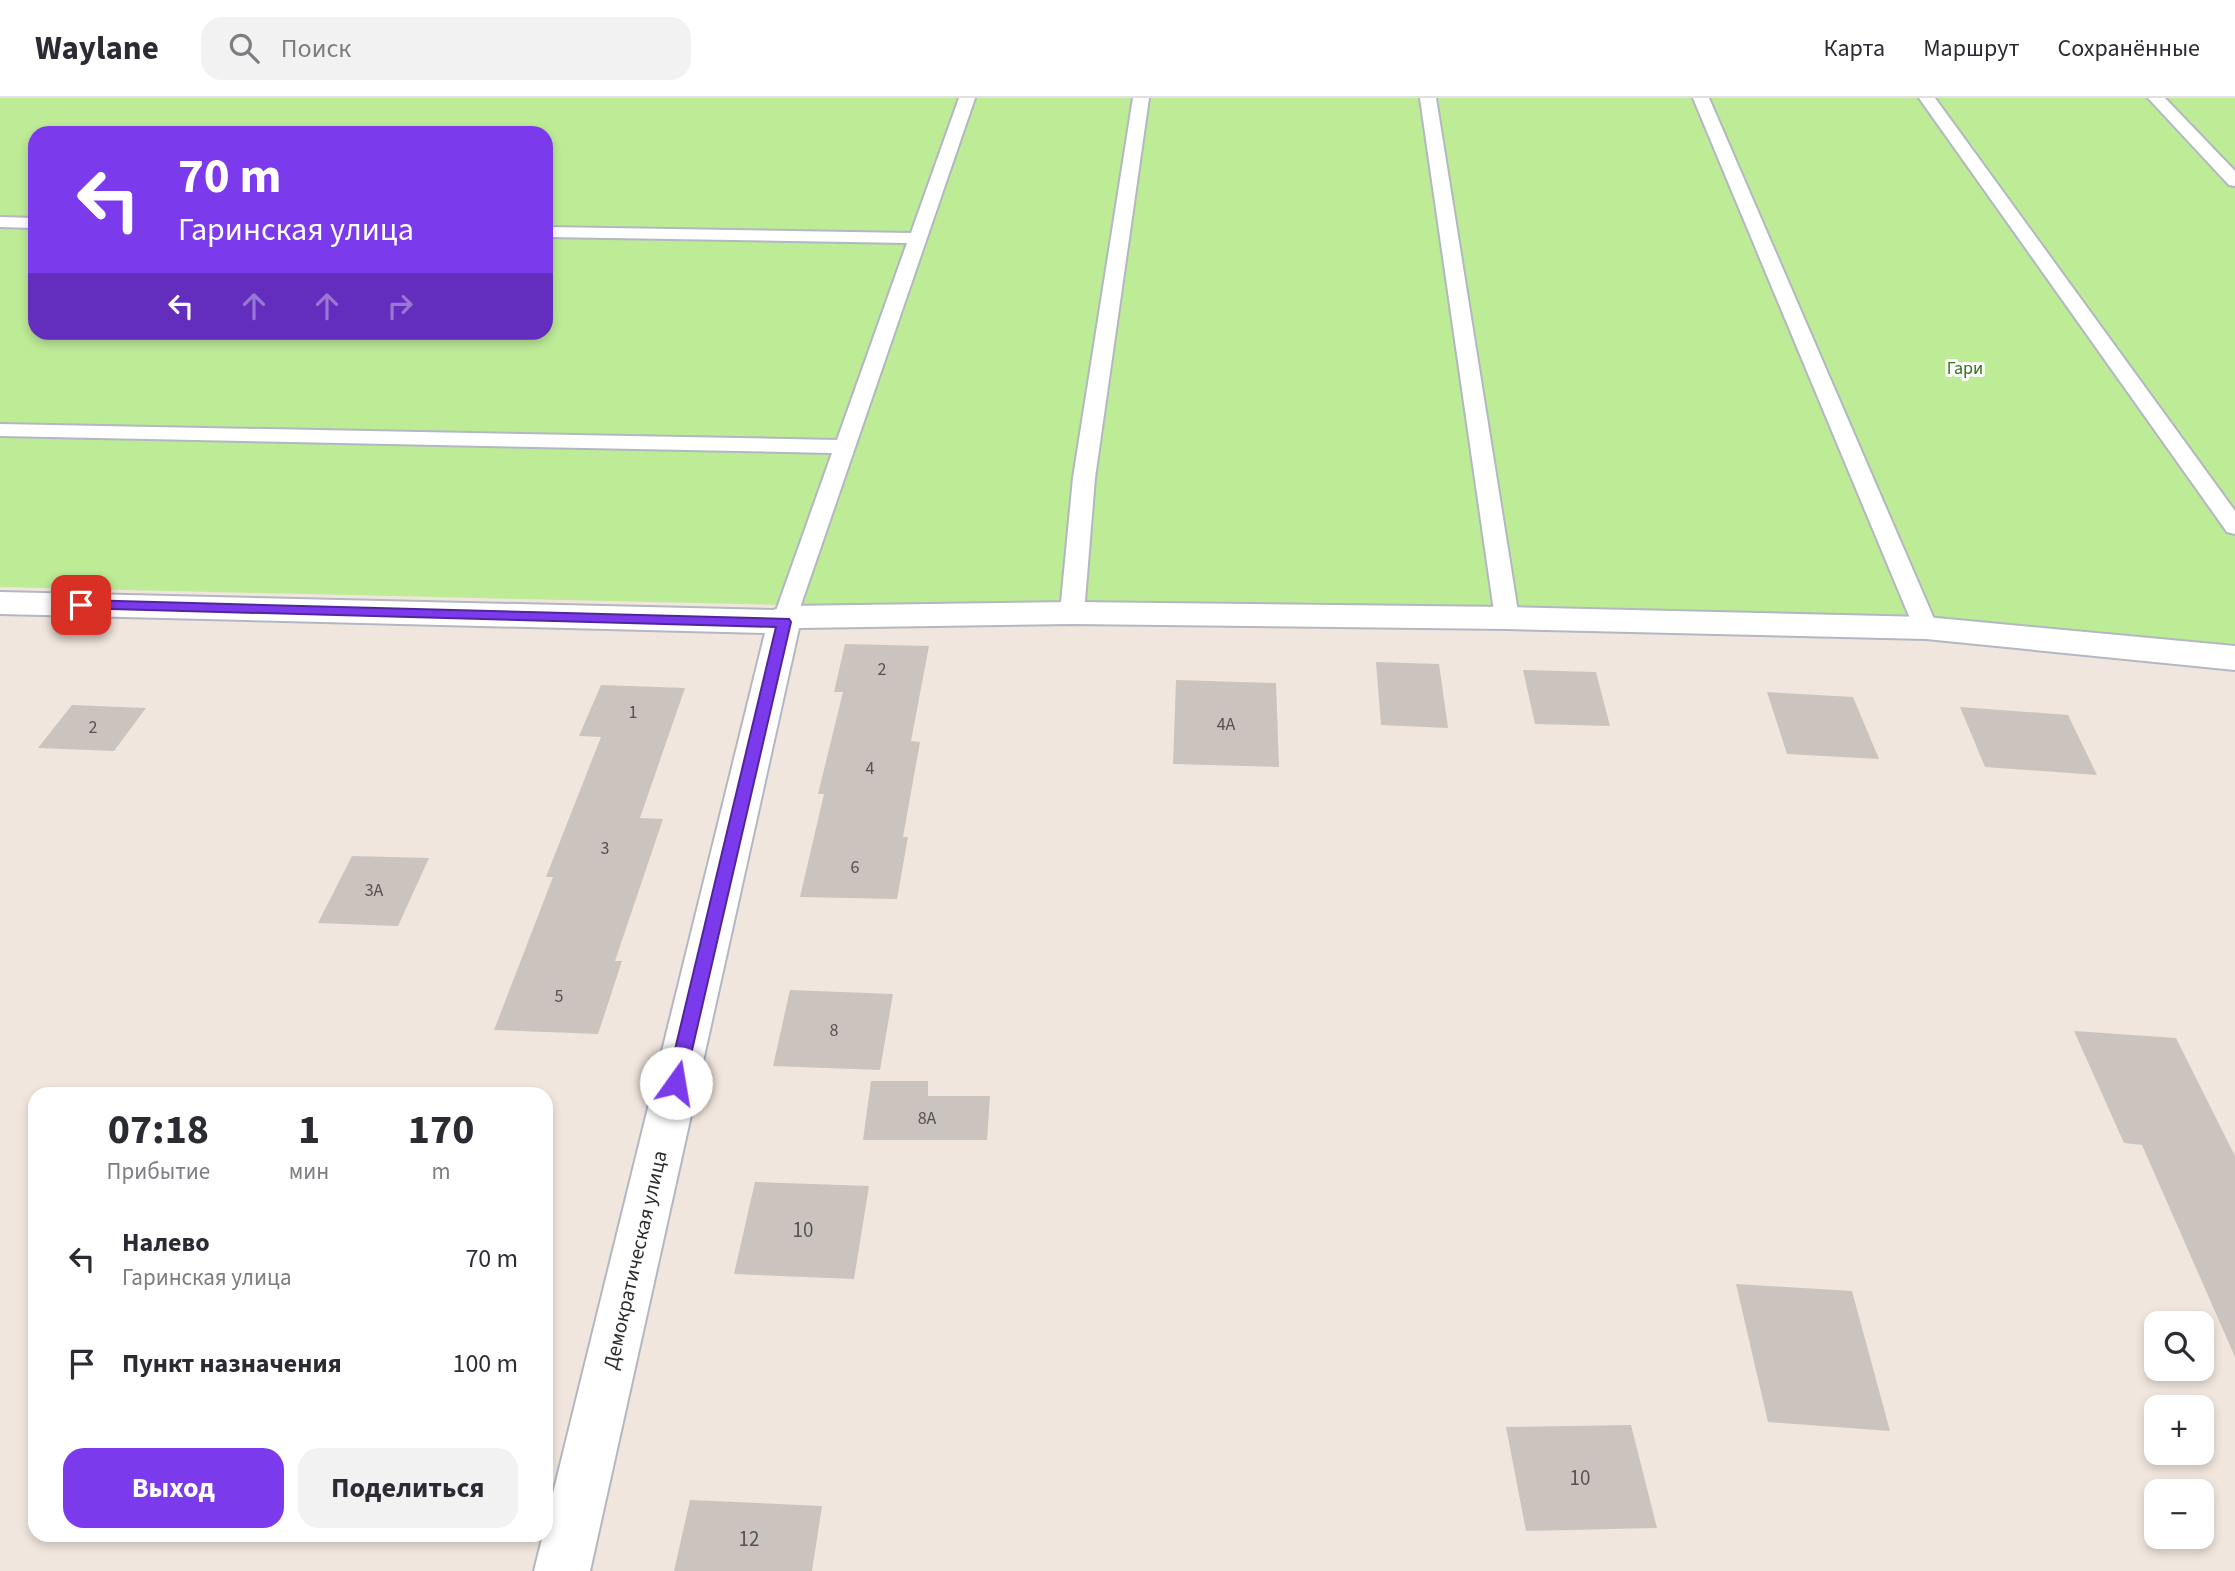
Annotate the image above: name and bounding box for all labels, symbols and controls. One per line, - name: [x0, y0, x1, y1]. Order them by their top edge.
- search box: [201, 17, 691, 80]
- text: Waylane: [35, 25, 159, 72]
- icon: search: [225, 29, 263, 67]
- text: Поиск: [281, 30, 351, 67]
- text: Карта: [1824, 31, 1885, 66]
- text: Маршрут: [1923, 31, 2019, 66]
- text: Сохранённые: [2057, 31, 2200, 66]
- text: 70 m: [178, 142, 282, 212]
- icon: left: [63, 154, 154, 245]
- text: Гаринская улица: [178, 207, 414, 253]
- icon: left: [162, 287, 200, 325]
- icon: ahead: [235, 287, 273, 325]
- icon: ahead: [308, 287, 346, 325]
- icon: right: [381, 287, 419, 325]
- park label: Гари: [1947, 356, 1983, 381]
- pin: [51, 575, 111, 635]
- icon: arrive: [62, 586, 100, 624]
- house number: 2: [878, 657, 887, 682]
- house number: 1: [629, 700, 637, 725]
- house number: 4А: [1217, 712, 1236, 737]
- house number: 2: [89, 715, 98, 740]
- house number: 4: [866, 756, 875, 781]
- house number: 3: [601, 836, 610, 861]
- house number: 6: [851, 855, 860, 880]
- house number: 3А: [365, 878, 384, 903]
- house number: 5: [555, 984, 564, 1009]
- house number: 8: [830, 1018, 839, 1043]
- position arrow: [639, 1046, 713, 1120]
- text: 07:18: [108, 1100, 209, 1160]
- text: 1: [298, 1100, 320, 1160]
- text: 170: [408, 1100, 474, 1160]
- house number: 8А: [918, 1106, 937, 1131]
- street label: Демократическая улица: [595, 1148, 675, 1372]
- text: Прибытие: [107, 1155, 210, 1188]
- text: мин: [289, 1155, 329, 1188]
- text: m: [432, 1155, 451, 1188]
- house number: 10: [793, 1215, 813, 1245]
- text: Налево: [122, 1224, 210, 1261]
- icon: left: [63, 1240, 101, 1278]
- text: 70 m: [465, 1240, 518, 1277]
- text: Гаринская улица: [122, 1261, 292, 1294]
- map controls: [2144, 1311, 2214, 1549]
- button: search: [2144, 1311, 2214, 1381]
- icon: arrive: [63, 1345, 101, 1383]
- text: Пункт назначения: [122, 1345, 342, 1382]
- text: 100 m: [452, 1345, 518, 1382]
- button: +: [2144, 1395, 2214, 1465]
- button: Выход: [63, 1448, 284, 1528]
- button: Поделиться: [298, 1448, 518, 1528]
- house number: 10: [1570, 1463, 1590, 1493]
- button: −: [2144, 1479, 2214, 1549]
- house number: 12: [739, 1524, 759, 1554]

